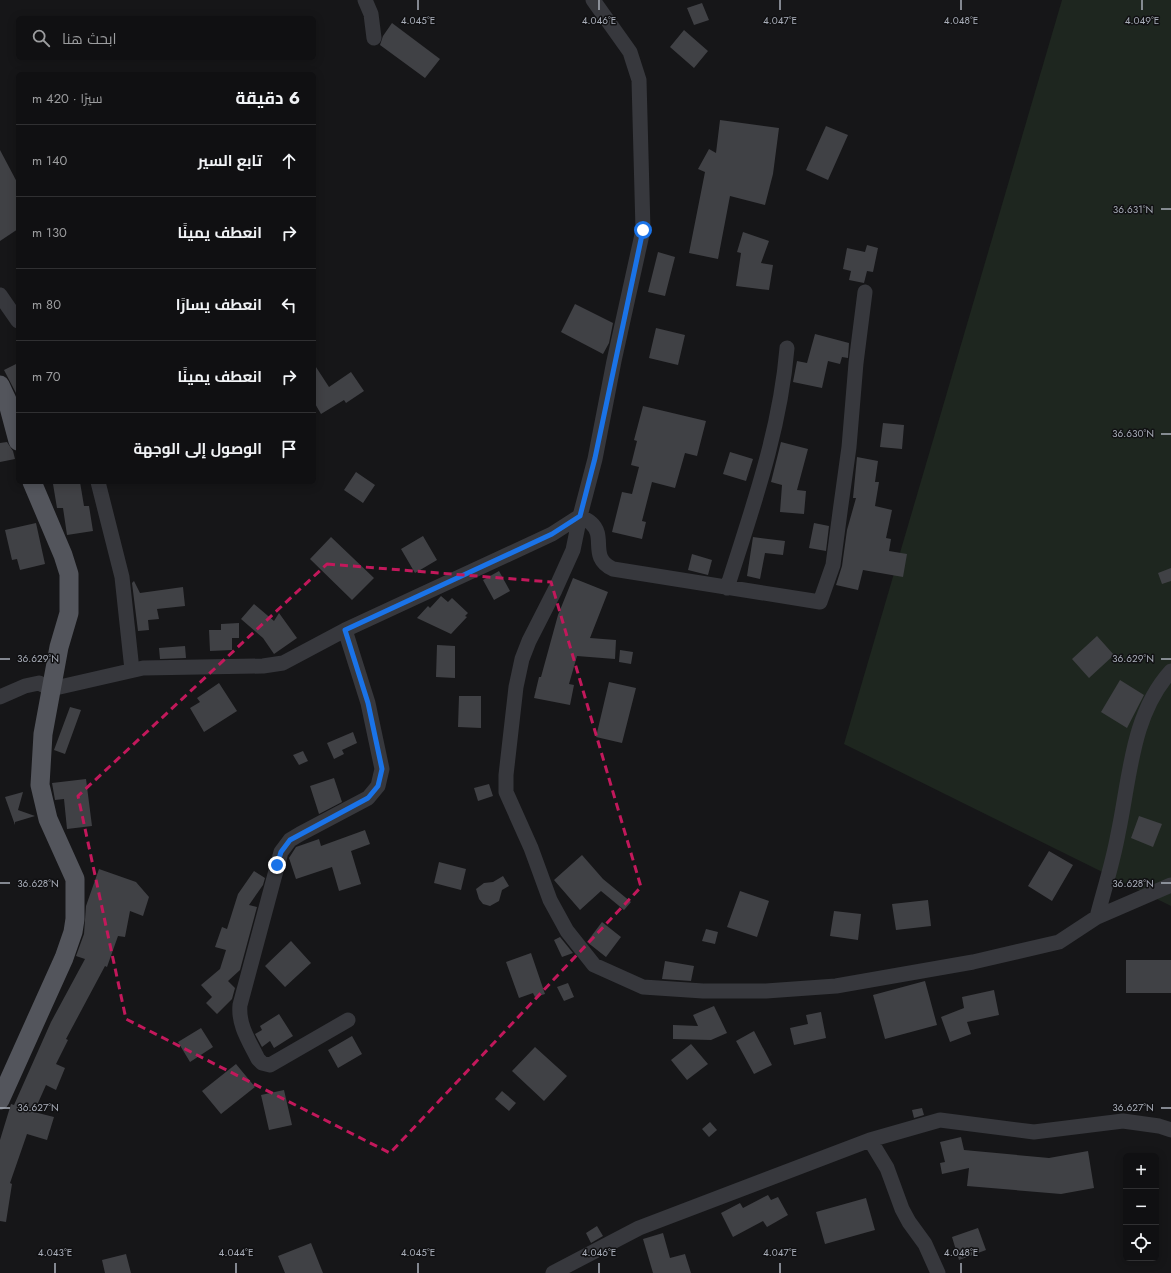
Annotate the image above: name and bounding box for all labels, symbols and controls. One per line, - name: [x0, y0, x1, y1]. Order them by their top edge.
- text: 4.045°E: [401, 13, 435, 28]
- text: 4.046°E: [582, 13, 616, 28]
- text: 4.047°E: [763, 13, 797, 28]
- text: 4.048°E: [944, 13, 978, 28]
- text: 4.049°E: [1125, 13, 1159, 28]
- search box: [16, 16, 316, 60]
- icon: search: [30, 27, 52, 49]
- text: ابحث هنا: [62, 28, 117, 50]
- text: 6 دقيقة: [235, 86, 300, 110]
- text: سيرًا · 420 m: [32, 89, 103, 108]
- text: تابع السير: [198, 150, 262, 172]
- icon: ahead: [278, 150, 300, 172]
- text: 140 m: [32, 151, 67, 170]
- text: 36.631°N: [1113, 202, 1153, 217]
- route start: [634, 221, 652, 239]
- text: انعطف يمينًا: [178, 222, 262, 244]
- icon: right: [278, 222, 300, 244]
- text: 130 m: [32, 223, 67, 242]
- text: انعطف يسارًا: [176, 294, 262, 316]
- icon: left: [278, 294, 300, 316]
- text: 80 m: [32, 295, 61, 314]
- text: انعطف يمينًا: [178, 366, 262, 388]
- icon: right: [278, 366, 300, 388]
- text: 70 m: [32, 367, 61, 386]
- text: 36.630°N: [1112, 426, 1154, 441]
- text: الوصول إلى الوجهة: [133, 438, 262, 460]
- icon: arrive: [278, 438, 300, 460]
- text: 36.629°N: [17, 651, 59, 666]
- text: 36.629°N: [1112, 651, 1154, 666]
- route end: [268, 856, 286, 874]
- text: 36.628°N: [17, 876, 59, 891]
- text: 36.628°N: [1112, 876, 1154, 891]
- text: 36.627°N: [17, 1100, 59, 1115]
- text: 36.627°N: [1112, 1100, 1154, 1115]
- map controls: [1123, 1153, 1159, 1261]
- button: +: [1123, 1153, 1159, 1189]
- button: −: [1123, 1189, 1159, 1225]
- button: locate: [1123, 1225, 1159, 1261]
- text: 4.043°E: [38, 1245, 72, 1260]
- text: 4.044°E: [219, 1245, 253, 1260]
- text: 4.045°E: [401, 1245, 435, 1260]
- text: 4.046°E: [582, 1245, 616, 1260]
- text: 4.047°E: [763, 1245, 797, 1260]
- text: 4.048°E: [944, 1245, 978, 1260]

